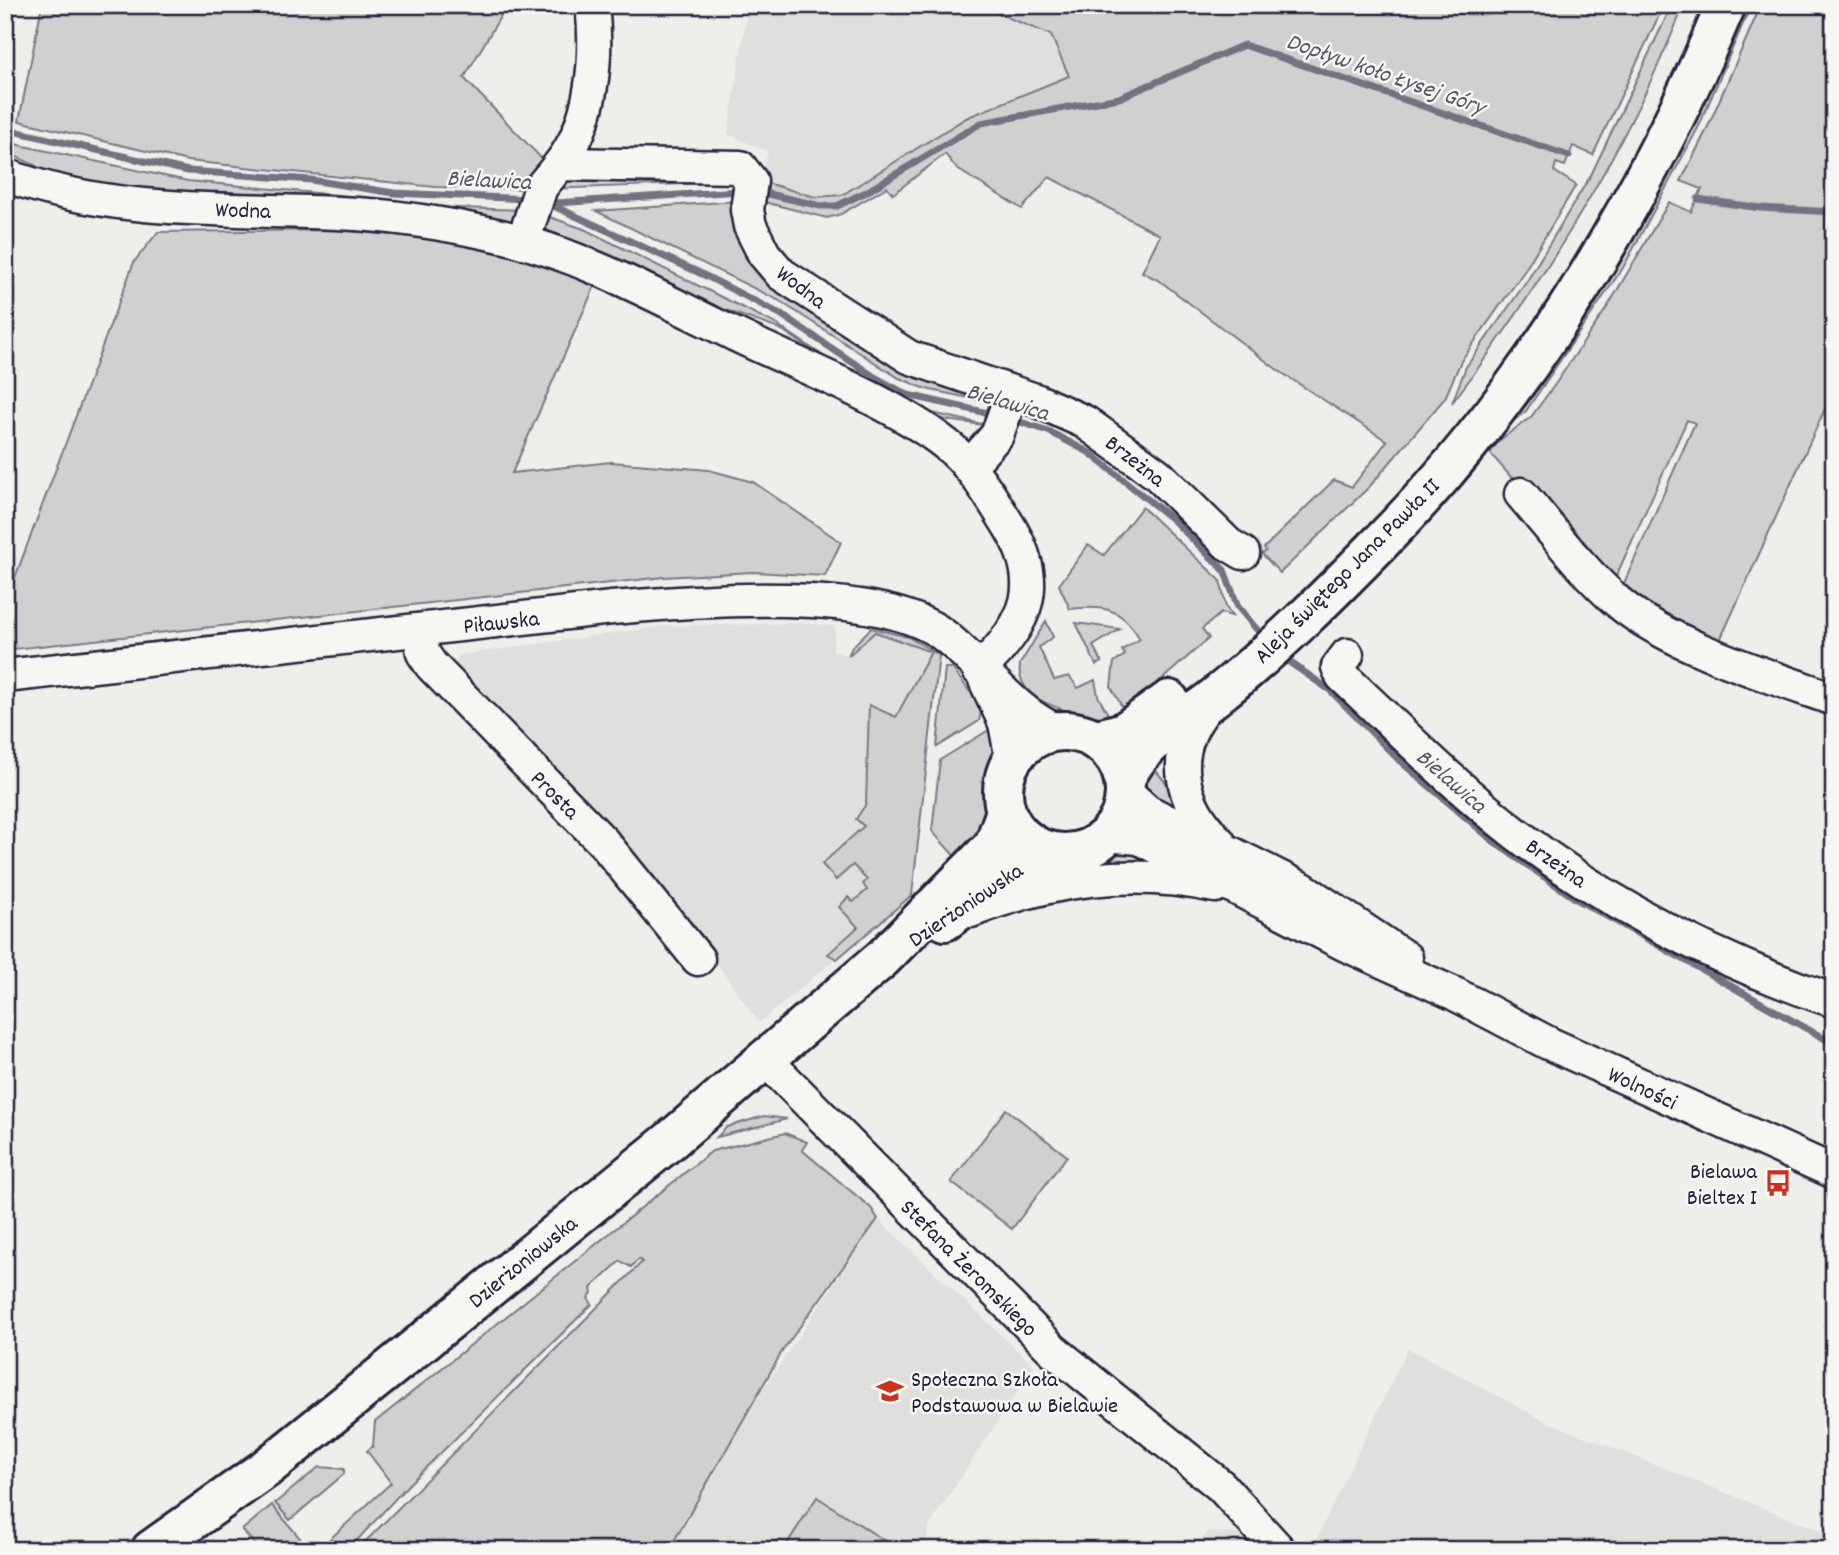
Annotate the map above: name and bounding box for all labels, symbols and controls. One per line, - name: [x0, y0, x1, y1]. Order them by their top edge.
- water label: Dopływ koło Łysej Góry: [1281, 26, 1492, 127]
- water label: Bielawica: [446, 163, 533, 201]
- street label: Wodna: [214, 195, 272, 230]
- street label: Wodna: [768, 259, 833, 319]
- water label: Bielawica: [962, 376, 1054, 432]
- street label: Brzeżna: [1097, 429, 1172, 498]
- street label: Aleja świętego Jana Pawła II: [1248, 472, 1449, 673]
- street label: Piławska: [462, 604, 542, 645]
- water label: Bielawica: [1407, 742, 1494, 824]
- street label: Prosta: [521, 764, 587, 830]
- street label: Brzeżna: [1517, 832, 1593, 899]
- street label: Dzierżoniowska: [903, 856, 1032, 958]
- street label: Wolności: [1601, 1060, 1682, 1121]
- place label: Bielawa Bieltex I: [1687, 1157, 1758, 1216]
- bus stop icon: Bielawa Bieltex I: [1763, 1168, 1793, 1198]
- street label: Stefana Żeromskiego: [891, 1193, 1044, 1346]
- street label: Dzierżoniowska: [462, 1209, 587, 1318]
- place label: Społeczna Szkoła Podstawowa w Bielawie: [911, 1365, 1118, 1424]
- school or university icon: Społeczna Szkoła Podstawowa w Bielawie: [875, 1376, 905, 1406]

